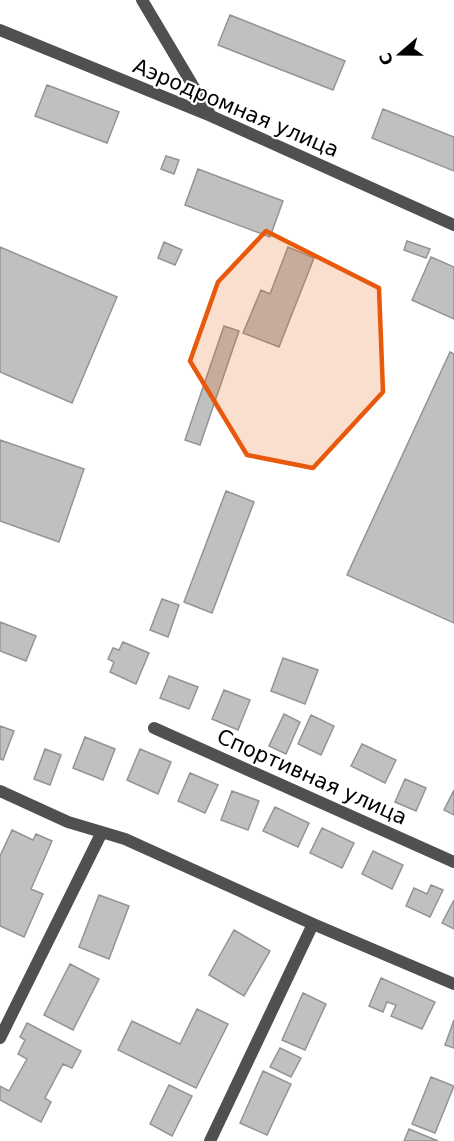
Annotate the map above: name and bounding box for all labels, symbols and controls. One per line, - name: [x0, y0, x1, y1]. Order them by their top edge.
- north arrow: [370, 24, 430, 84]
- text: С: [375, 50, 397, 68]
- street label: Аэродромная улица: [130, 54, 342, 162]
- street label: Спортивная улица: [213, 724, 411, 830]

